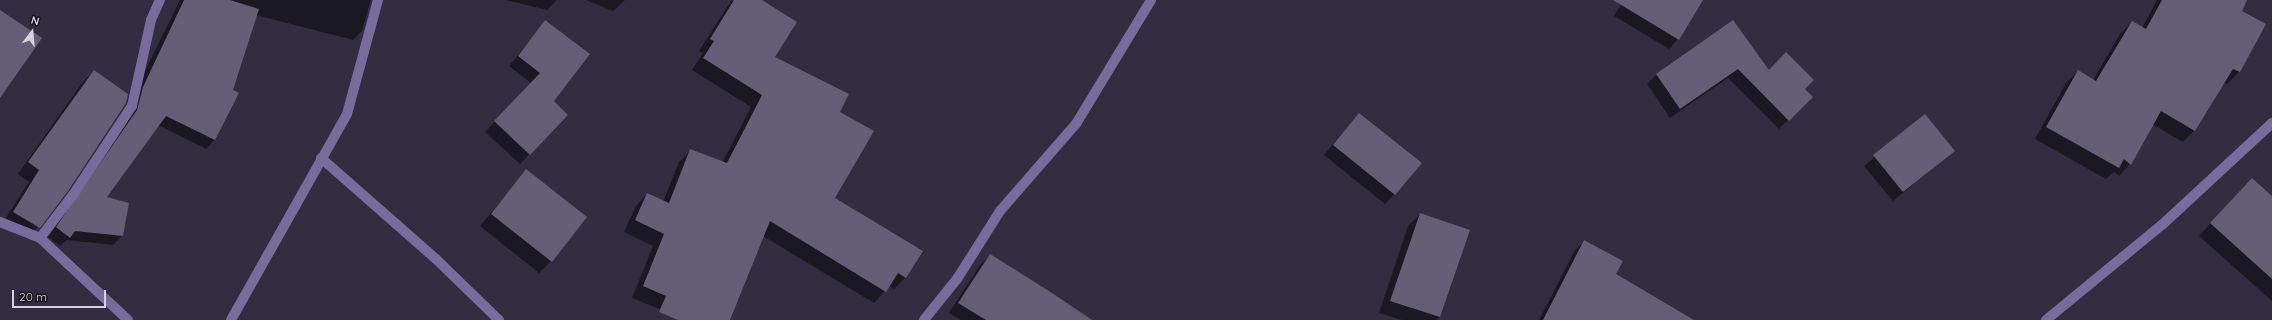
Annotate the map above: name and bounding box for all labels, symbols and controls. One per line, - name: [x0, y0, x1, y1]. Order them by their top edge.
- north arrow: [12, 12, 52, 52]
- text: N: [29, 13, 41, 28]
- scale bar: [14, 282, 108, 308]
- text: 20 m: [19, 289, 47, 304]

